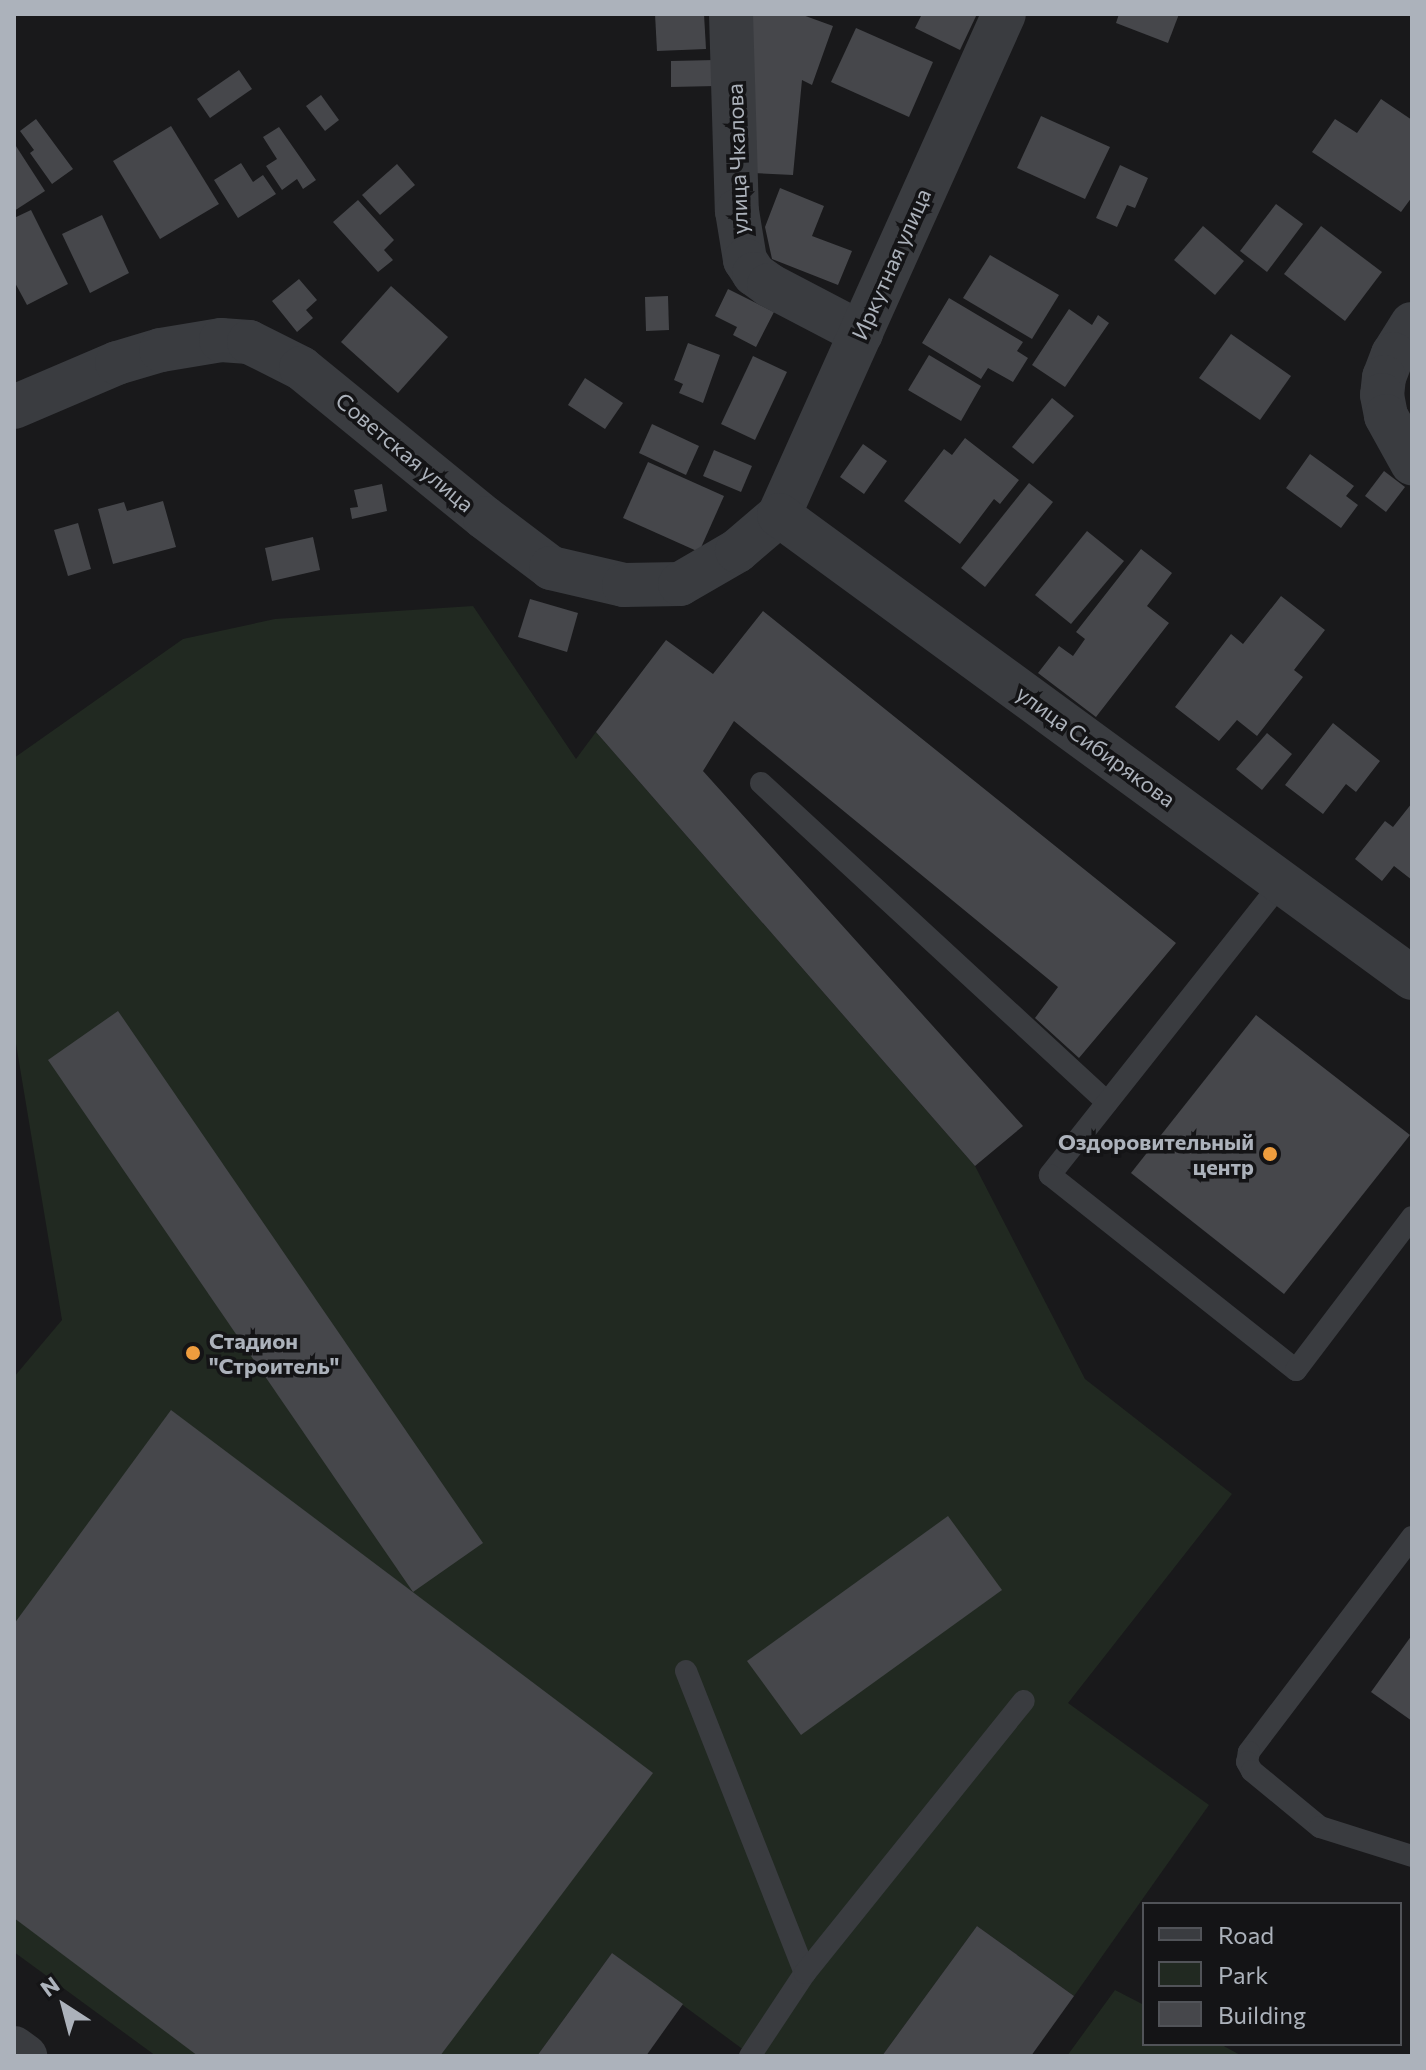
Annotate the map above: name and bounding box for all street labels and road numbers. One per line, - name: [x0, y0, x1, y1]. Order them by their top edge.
- street label: улица Чкалова: [721, 83, 753, 235]
- street label: Иркутная улица: [846, 184, 936, 344]
- street label: Советская улица: [331, 387, 479, 517]
- street label: улица Сибирякова: [1011, 679, 1181, 813]

